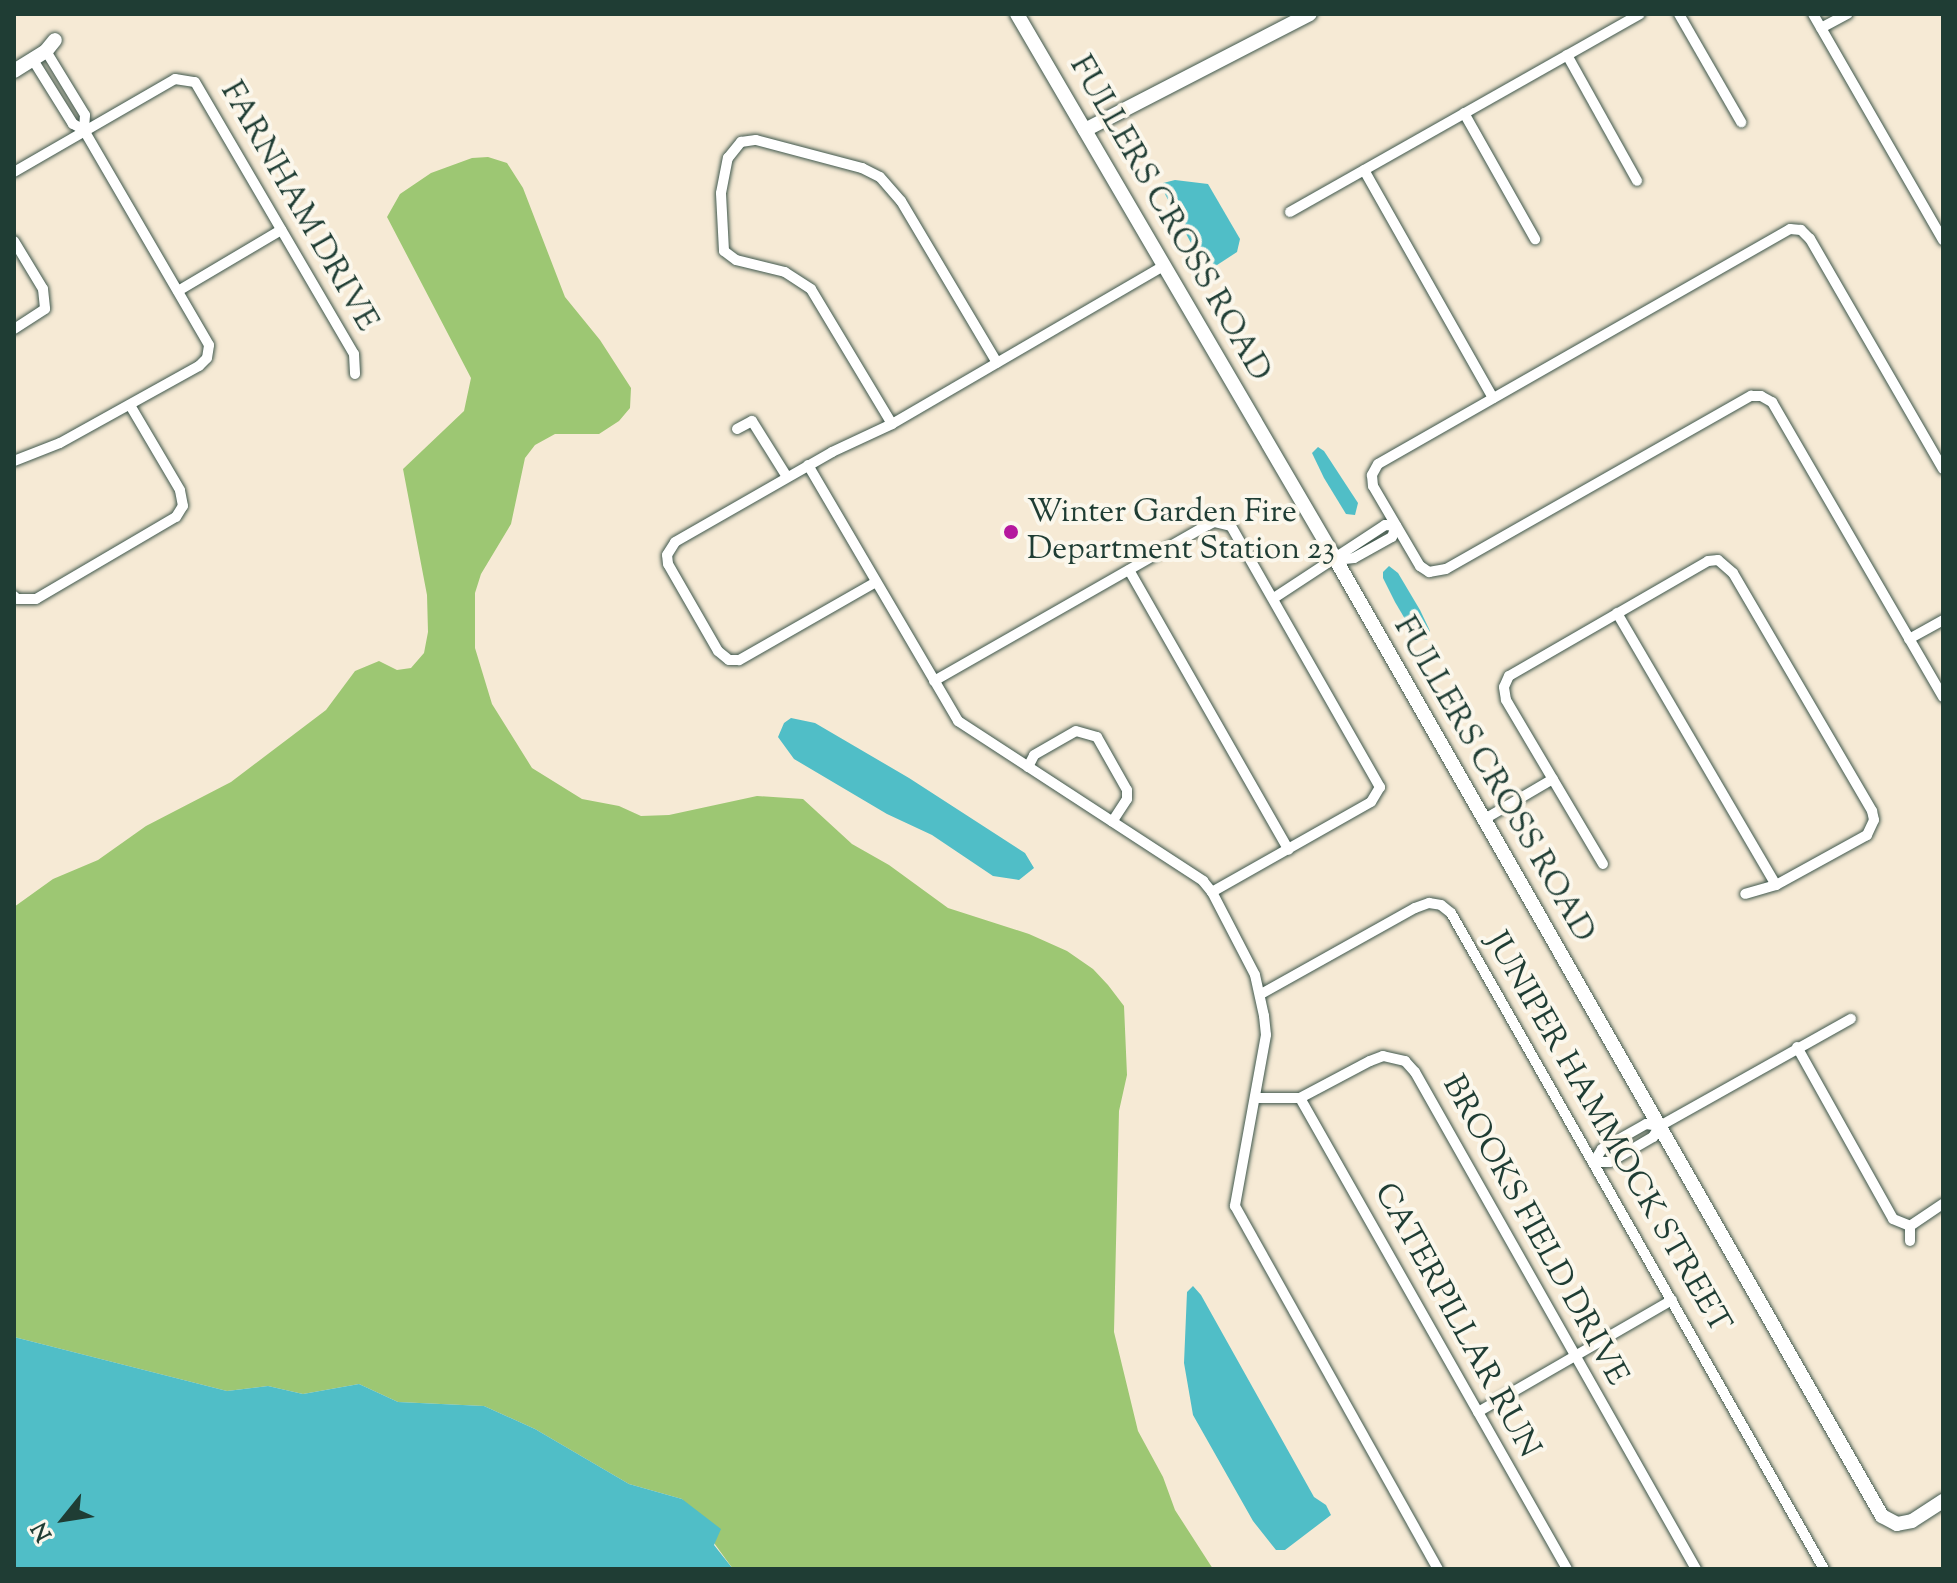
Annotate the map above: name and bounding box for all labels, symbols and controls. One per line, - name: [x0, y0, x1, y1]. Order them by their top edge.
- street label: FULLERS CROSS ROAD: [1060, 49, 1278, 389]
- street label: FARNHAM DRIVE: [211, 75, 385, 339]
- place label: Winter Garden Fire Department Station 23: [1027, 495, 1335, 570]
- marker: Winter Garden Fire Department Station 23: [1002, 523, 1020, 541]
- street label: FULLERS CROSS ROAD: [1384, 610, 1602, 950]
- street label: JUNIPER HAMMOCK STREET: [1476, 926, 1738, 1340]
- street label: BROOKS FIELD DRIVE: [1433, 1069, 1635, 1393]
- street label: CATERPILLAR RUN: [1365, 1177, 1547, 1465]
- north arrow: [24, 1479, 104, 1559]
- text: N: [25, 1515, 61, 1547]

